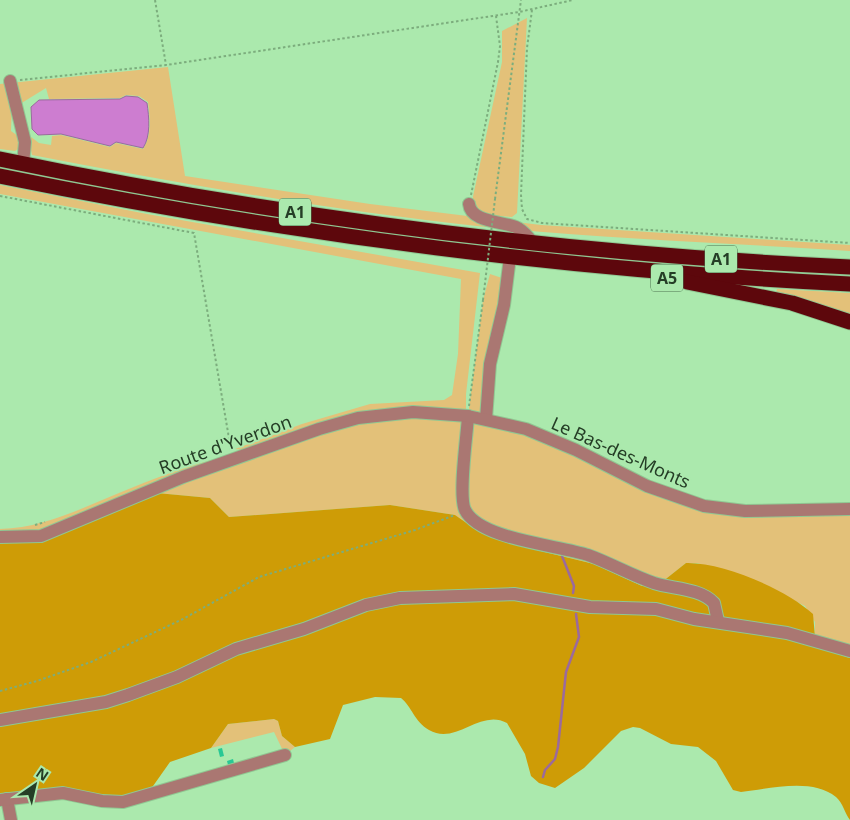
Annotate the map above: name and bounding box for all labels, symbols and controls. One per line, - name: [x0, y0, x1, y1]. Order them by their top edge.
- road number: A1: [279, 198, 311, 226]
- road number: A1: [705, 245, 737, 272]
- road number: A5: [651, 264, 683, 292]
- street label: Route d'Yverdon: [155, 409, 295, 479]
- street label: Le Bas-des-Monts: [548, 411, 694, 493]
- north arrow: [10, 760, 60, 810]
- text: N: [33, 763, 53, 785]

